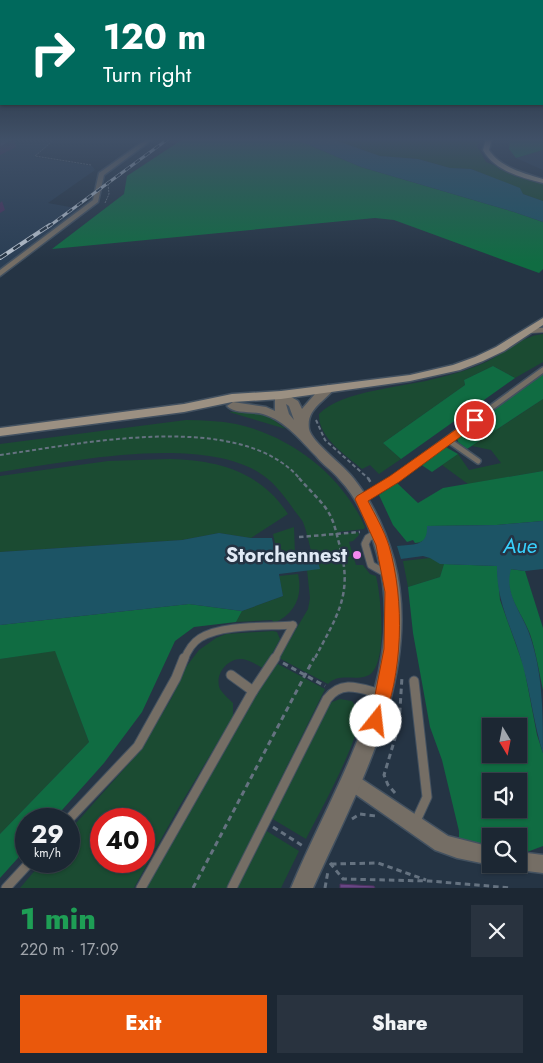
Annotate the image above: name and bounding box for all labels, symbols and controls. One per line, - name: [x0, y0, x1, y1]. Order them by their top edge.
- text: 120 m: [103, 12, 206, 62]
- icon: right: [20, 20, 85, 85]
- text: Turn right: [103, 58, 191, 90]
- pin: [454, 399, 496, 441]
- icon: arrive: [461, 406, 489, 434]
- water label: Aue: [502, 531, 538, 561]
- place label: Storchennest: [226, 541, 348, 570]
- marker: Storchennest: [351, 549, 363, 561]
- position arrow: [349, 694, 401, 746]
- north arrow: [482, 718, 528, 762]
- map controls: [482, 718, 527, 873]
- button: sound: [482, 773, 527, 818]
- speed limit sign: 40: [90, 808, 155, 873]
- text: 29: [31, 816, 64, 852]
- button: search: [482, 828, 527, 873]
- text: km/h: [34, 844, 61, 862]
- text: 1 min: [20, 897, 96, 940]
- button: close: [471, 905, 523, 957]
- text: 220 m · 17:09: [20, 938, 119, 961]
- button: Exit: [20, 995, 267, 1053]
- button: Share: [277, 995, 523, 1053]

